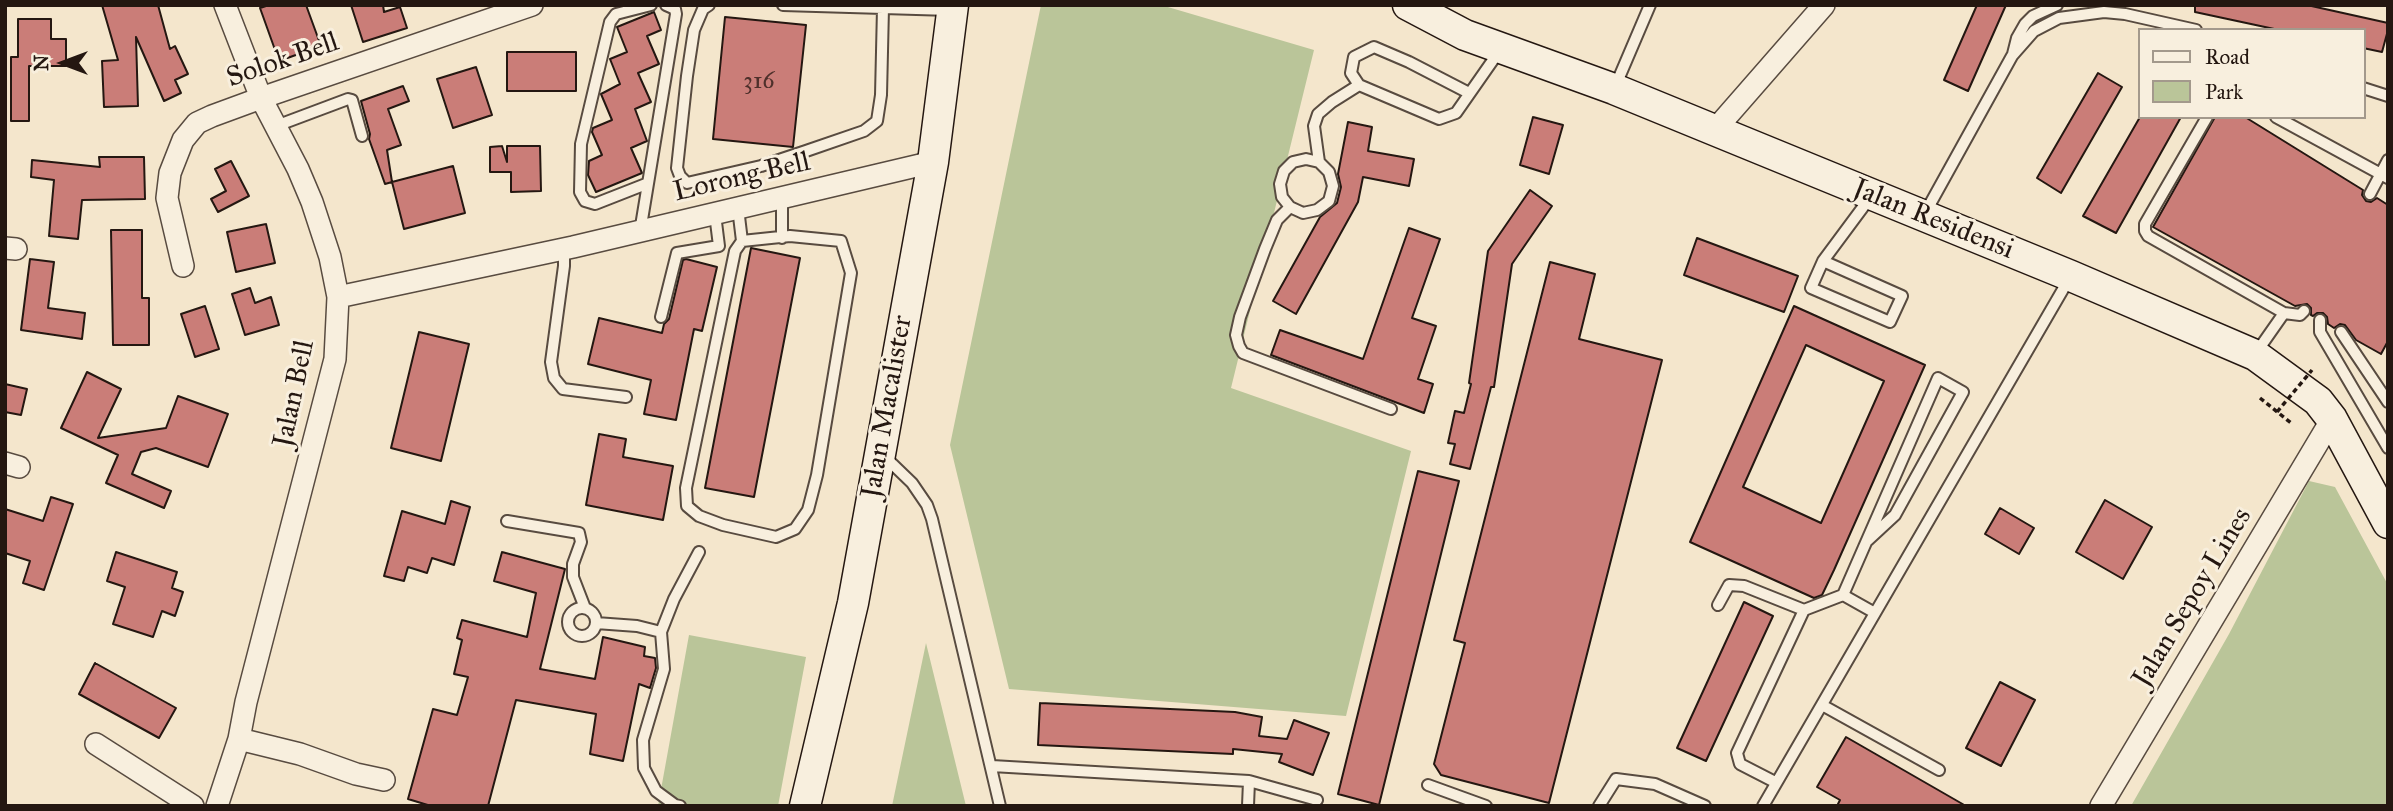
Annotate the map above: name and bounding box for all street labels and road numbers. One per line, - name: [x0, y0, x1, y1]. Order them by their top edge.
- street label: Solok Bell: [223, 26, 343, 96]
- street label: Lorong Bell: [670, 146, 814, 210]
- street label: Jalan Residensi: [1848, 172, 2018, 268]
- street label: Jalan Macalister: [855, 313, 921, 501]
- street label: Jalan Bell: [267, 338, 323, 450]
- street label: Jalan Sepoy Lines: [2126, 502, 2260, 694]

